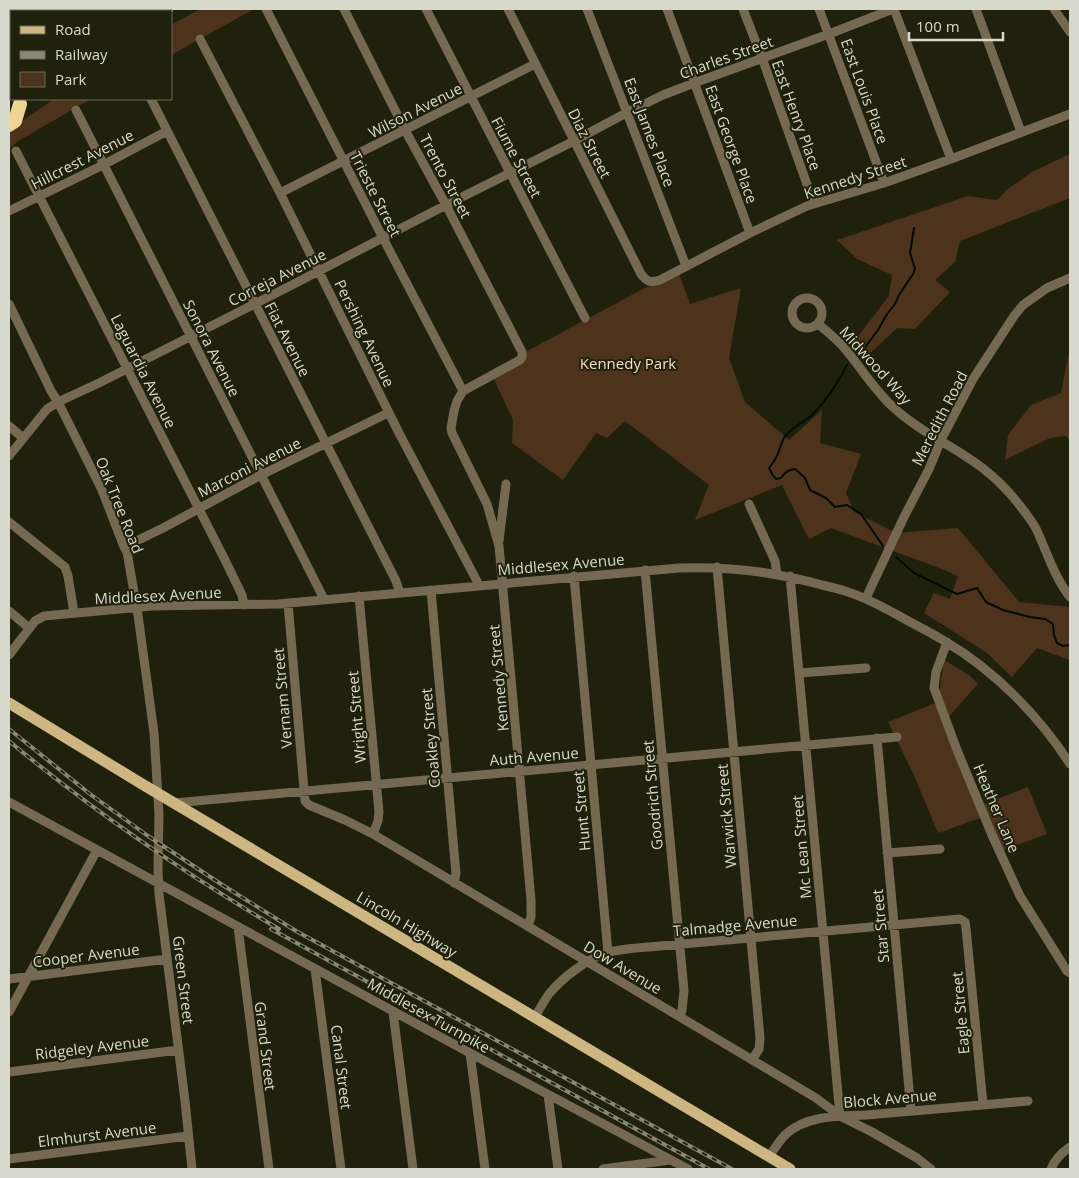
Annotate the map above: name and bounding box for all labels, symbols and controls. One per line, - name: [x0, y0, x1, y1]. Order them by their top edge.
- legend: [10, 10, 172, 100]
- scale bar: [909, 10, 1003, 42]
- text: 100 m: [916, 16, 960, 36]
- text: Road: [55, 19, 91, 39]
- street label: Charles Street: [676, 31, 776, 83]
- street label: East Louis Place: [837, 36, 893, 146]
- text: Railway: [55, 44, 108, 64]
- street label: East Henry Place: [768, 57, 826, 173]
- text: Park: [55, 69, 86, 89]
- street label: East James Place: [620, 74, 680, 190]
- street label: Wilson Avenue: [365, 78, 465, 142]
- street label: East George Place: [701, 82, 763, 206]
- street label: Diaz Street: [564, 105, 616, 181]
- street label: Fiume Street: [487, 113, 547, 201]
- street label: Hillcrest Avenue: [27, 124, 137, 194]
- street label: Trento Street: [416, 131, 476, 221]
- street label: Trieste Street: [346, 148, 406, 240]
- street label: Kennedy Street: [801, 151, 909, 203]
- street label: Correja Avenue: [225, 244, 329, 310]
- street label: Pershing Avenue: [330, 276, 400, 390]
- street label: Sonora Avenue: [179, 296, 245, 400]
- street label: Fiat Avenue: [261, 298, 315, 380]
- street label: Laguardia Avenue: [107, 311, 181, 431]
- street label: Midwood Way: [835, 322, 917, 409]
- park label: Kennedy Park: [580, 353, 676, 373]
- street label: Meredith Road: [907, 367, 971, 469]
- street label: Marconi Avenue: [194, 432, 304, 502]
- street label: Oak Tree Road: [91, 454, 149, 556]
- street label: Middlesex Avenue: [497, 548, 625, 580]
- street label: Middlesex Avenue: [94, 582, 222, 608]
- street label: Kennedy Street: [483, 624, 513, 732]
- street label: Vernam Street: [268, 647, 296, 749]
- street label: Wright Street: [342, 670, 370, 764]
- street label: Coakley Street: [416, 687, 444, 789]
- street label: Goodrich Street: [637, 739, 667, 851]
- street label: Auth Avenue: [489, 742, 579, 770]
- street label: Heather Lane: [969, 761, 1025, 855]
- street label: Warwick Street: [711, 763, 741, 869]
- street label: Hunt Street: [568, 770, 594, 852]
- street label: Mc Lean Street: [786, 794, 816, 900]
- street label: Lincoln Highway: [353, 886, 461, 962]
- street label: Star Street: [867, 888, 893, 964]
- street label: Talmadge Avenue: [672, 910, 798, 940]
- street label: Green Street: [169, 935, 199, 1025]
- street label: Dow Avenue: [580, 936, 666, 998]
- street label: Cooper Avenue: [32, 939, 140, 971]
- street label: Eagle Street: [946, 971, 974, 1055]
- street label: Middlesex Turnpike: [364, 973, 494, 1057]
- street label: Grand Street: [251, 1000, 281, 1092]
- street label: Canal Street: [327, 1024, 357, 1110]
- street label: Ridgeley Avenue: [34, 1030, 150, 1064]
- street label: Block Avenue: [842, 1084, 938, 1112]
- street label: Elmhurst Avenue: [37, 1117, 157, 1151]

